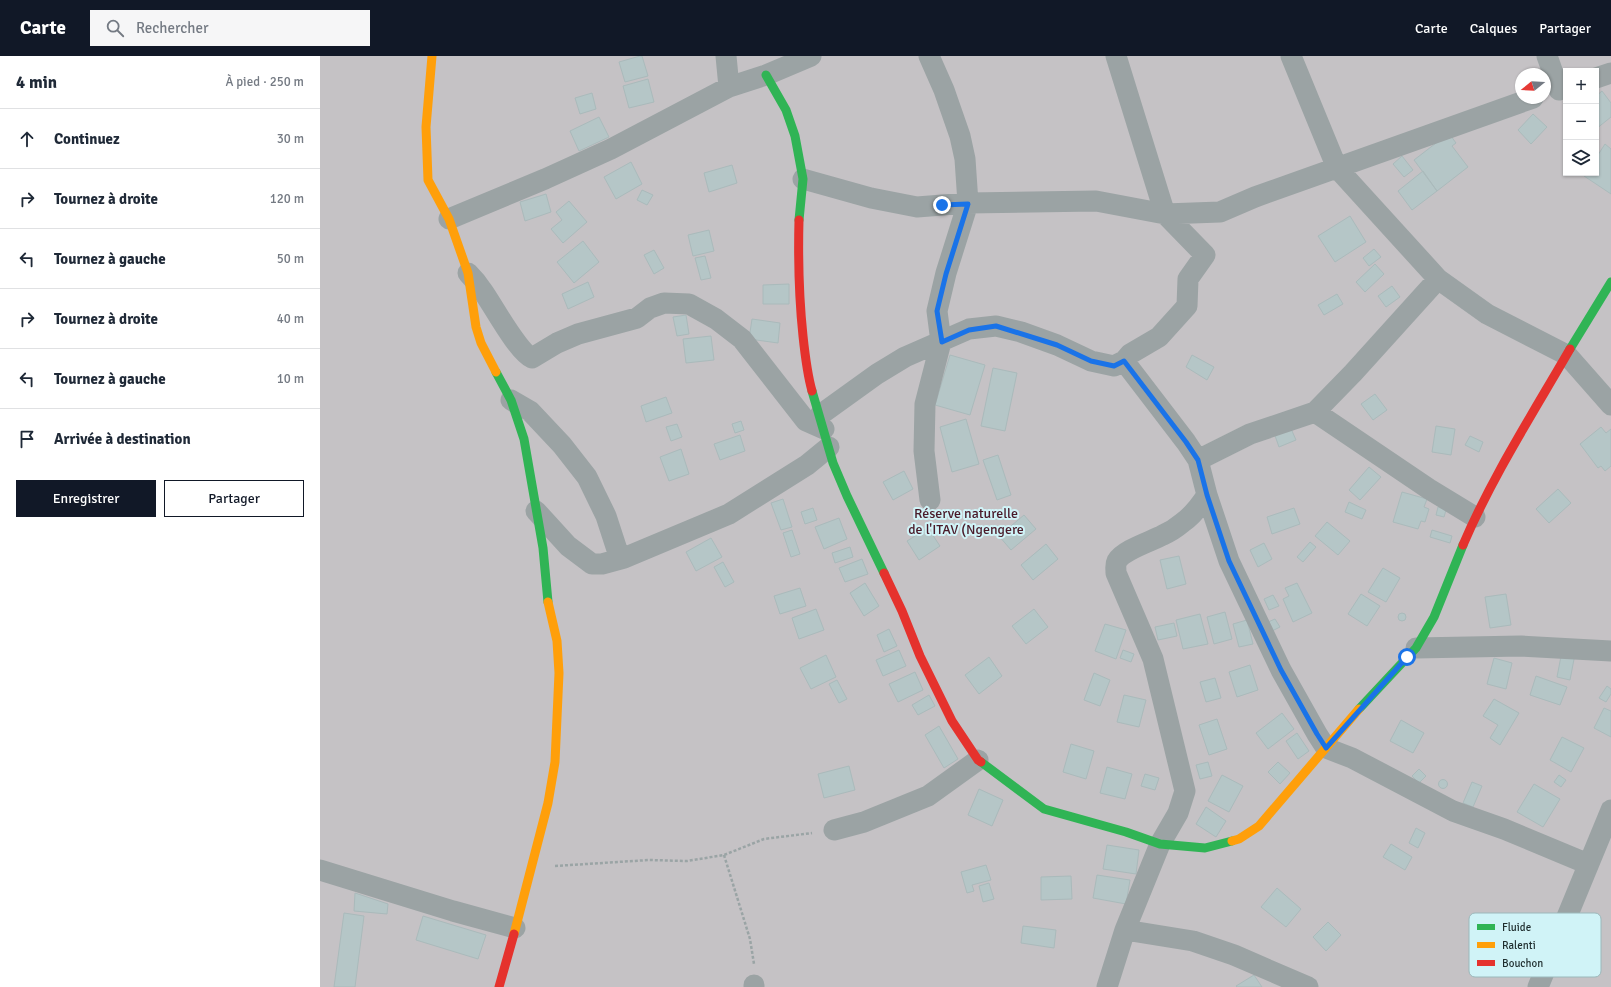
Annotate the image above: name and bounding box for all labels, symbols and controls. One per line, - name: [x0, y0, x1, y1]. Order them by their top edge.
- search box: [90, 10, 370, 46]
- text: Carte: [20, 16, 66, 40]
- icon: search: [104, 17, 126, 39]
- text: Rechercher: [136, 19, 209, 37]
- text: Carte: [1415, 20, 1448, 37]
- text: Calques: [1470, 20, 1517, 37]
- text: Partager: [1539, 20, 1591, 37]
- north arrow: [1515, 68, 1551, 104]
- map controls: [1563, 68, 1599, 176]
- button: +: [1563, 68, 1599, 104]
- text: 4 min: [16, 72, 57, 93]
- text: À pied · 250 m: [225, 74, 304, 90]
- button: −: [1563, 104, 1599, 140]
- icon: ahead: [16, 128, 38, 150]
- text: Continuez: [54, 130, 120, 148]
- text: 30 m: [277, 131, 304, 147]
- button: layers: [1563, 140, 1599, 176]
- icon: right: [16, 188, 38, 210]
- text: Tournez à droite: [54, 190, 158, 208]
- text: 120 m: [270, 191, 304, 207]
- route end: [933, 196, 951, 214]
- icon: left: [16, 248, 38, 270]
- text: Tournez à gauche: [54, 250, 166, 268]
- text: 50 m: [277, 251, 304, 267]
- icon: right: [16, 308, 38, 330]
- text: Tournez à droite: [54, 310, 158, 328]
- text: 40 m: [277, 311, 304, 327]
- icon: left: [16, 368, 38, 390]
- text: Tournez à gauche: [54, 370, 166, 388]
- text: 10 m: [277, 371, 304, 387]
- icon: arrive: [16, 428, 38, 450]
- text: Arrivée à destination: [54, 430, 191, 448]
- button: Enregistrer: [16, 480, 156, 517]
- button: Partager: [164, 480, 304, 517]
- park label: Réserve naturelle de l'ITAV (Ngengere: [908, 505, 1024, 538]
- route start: [1398, 648, 1416, 666]
- legend: [1469, 913, 1601, 977]
- text: Fluide: [1502, 921, 1531, 934]
- text: Ralenti: [1502, 939, 1536, 952]
- text: Bouchon: [1502, 957, 1543, 970]

